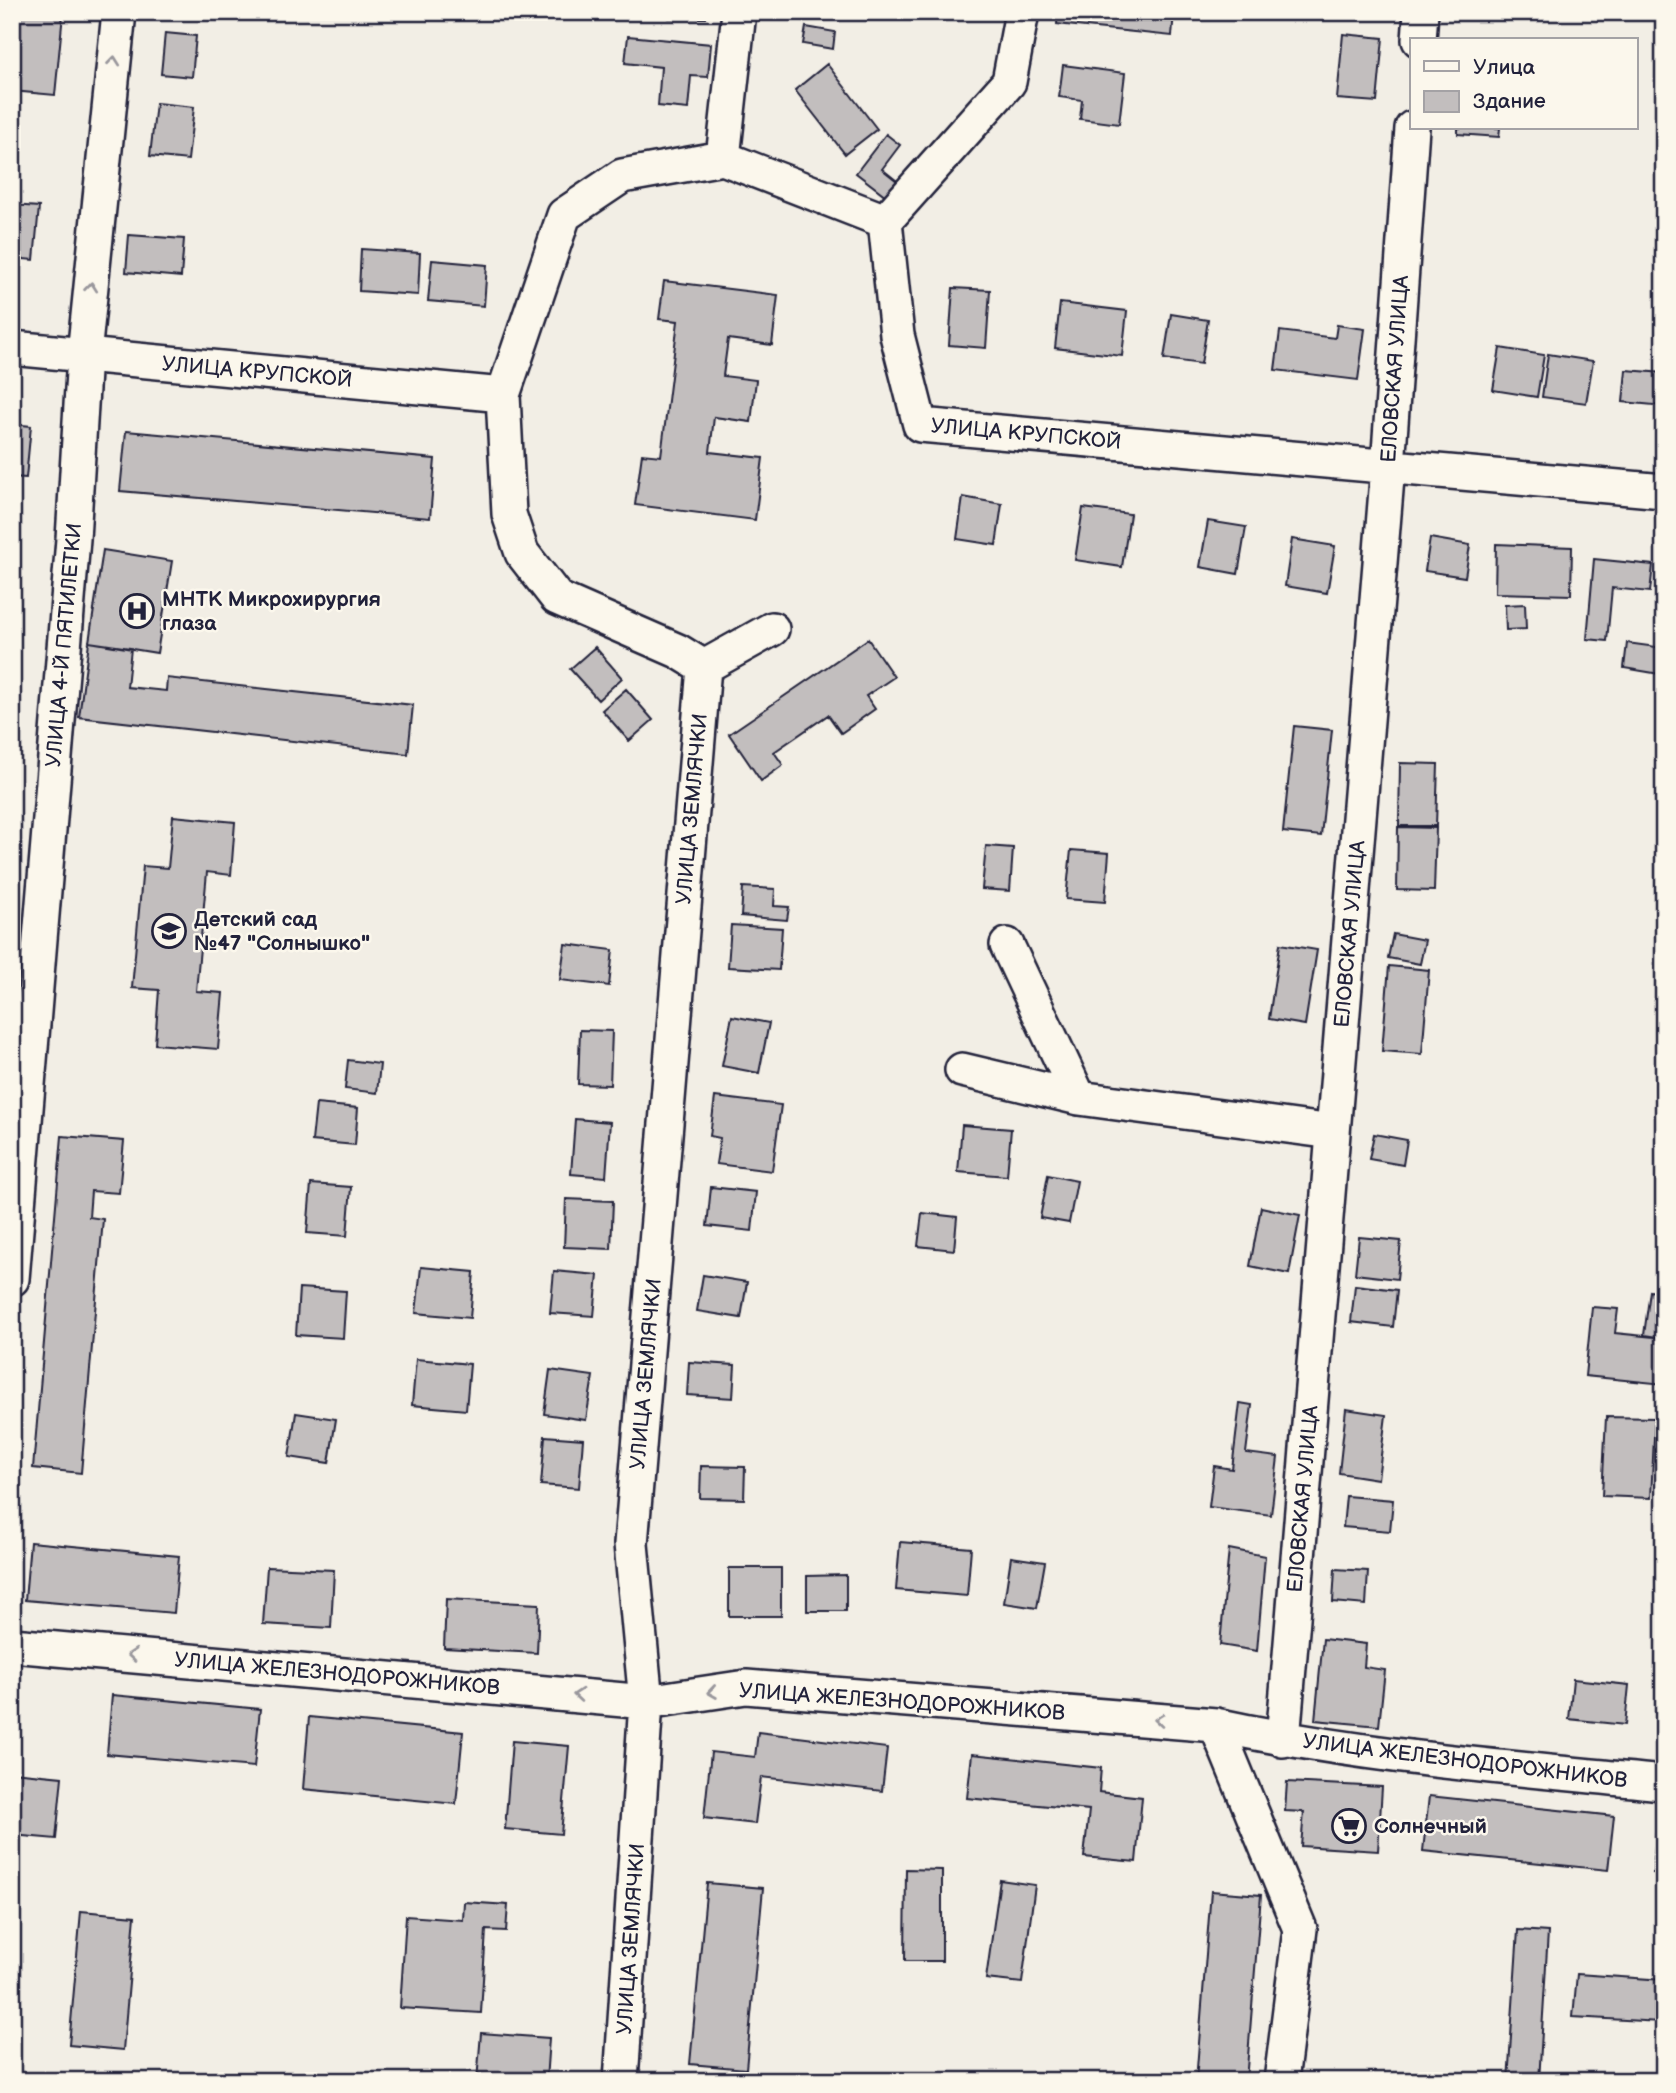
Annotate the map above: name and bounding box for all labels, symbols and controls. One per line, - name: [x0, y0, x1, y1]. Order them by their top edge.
- legend: [1410, 38, 1638, 130]
- one-way arrow: [107, 55, 122, 67]
- text: Улица: [1473, 55, 1536, 80]
- text: Здание: [1473, 89, 1546, 114]
- street label: ЕЛОВСКАЯ УЛИЦА: [1376, 274, 1414, 463]
- one-way arrow: [83, 281, 98, 292]
- street label: УЛИЦА КРУПСКОЙ: [161, 351, 353, 393]
- street label: УЛИЦА КРУПСКОЙ: [930, 413, 1122, 455]
- street label: УЛИЦА 4-Й ПЯТИЛЕТКИ: [41, 522, 87, 768]
- place label: МНТК Микрохирургия глаза: [162, 587, 381, 636]
- hospital icon: МНТК Микрохирургия глаза: [118, 592, 156, 630]
- street label: УЛИЦА ЗЕМЛЯЧКИ: [671, 712, 713, 906]
- street label: ЕЛОВСКАЯ УЛИЦА: [1329, 839, 1371, 1029]
- place label: Детский сад №47 "Солнышко": [194, 907, 370, 956]
- school or university icon: Детский сад №47 "Солнышко": [150, 912, 188, 950]
- street label: УЛИЦА ЗЕМЛЯЧКИ: [625, 1277, 667, 1471]
- street label: ЕЛОВСКАЯ УЛИЦА: [1282, 1404, 1324, 1594]
- street label: УЛИЦА ЖЕЛЕЗНОДОРОЖНИКОВ: [173, 1647, 501, 1701]
- one-way arrow: [126, 1648, 138, 1663]
- street label: УЛИЦА ЖЕЛЕЗНОДОРОЖНИКОВ: [738, 1678, 1066, 1726]
- one-way arrow: [707, 1684, 718, 1699]
- one-way arrow: [572, 1688, 584, 1703]
- one-way arrow: [1153, 1713, 1164, 1728]
- street label: УЛИЦА ЖЕЛЕЗНОДОРОЖНИКОВ: [1301, 1729, 1629, 1793]
- supermarket icon: Солнечный: [1330, 1807, 1368, 1845]
- place label: Солнечный: [1374, 1814, 1487, 1839]
- street label: УЛИЦА ЗЕМЛЯЧКИ: [612, 1842, 650, 2036]

